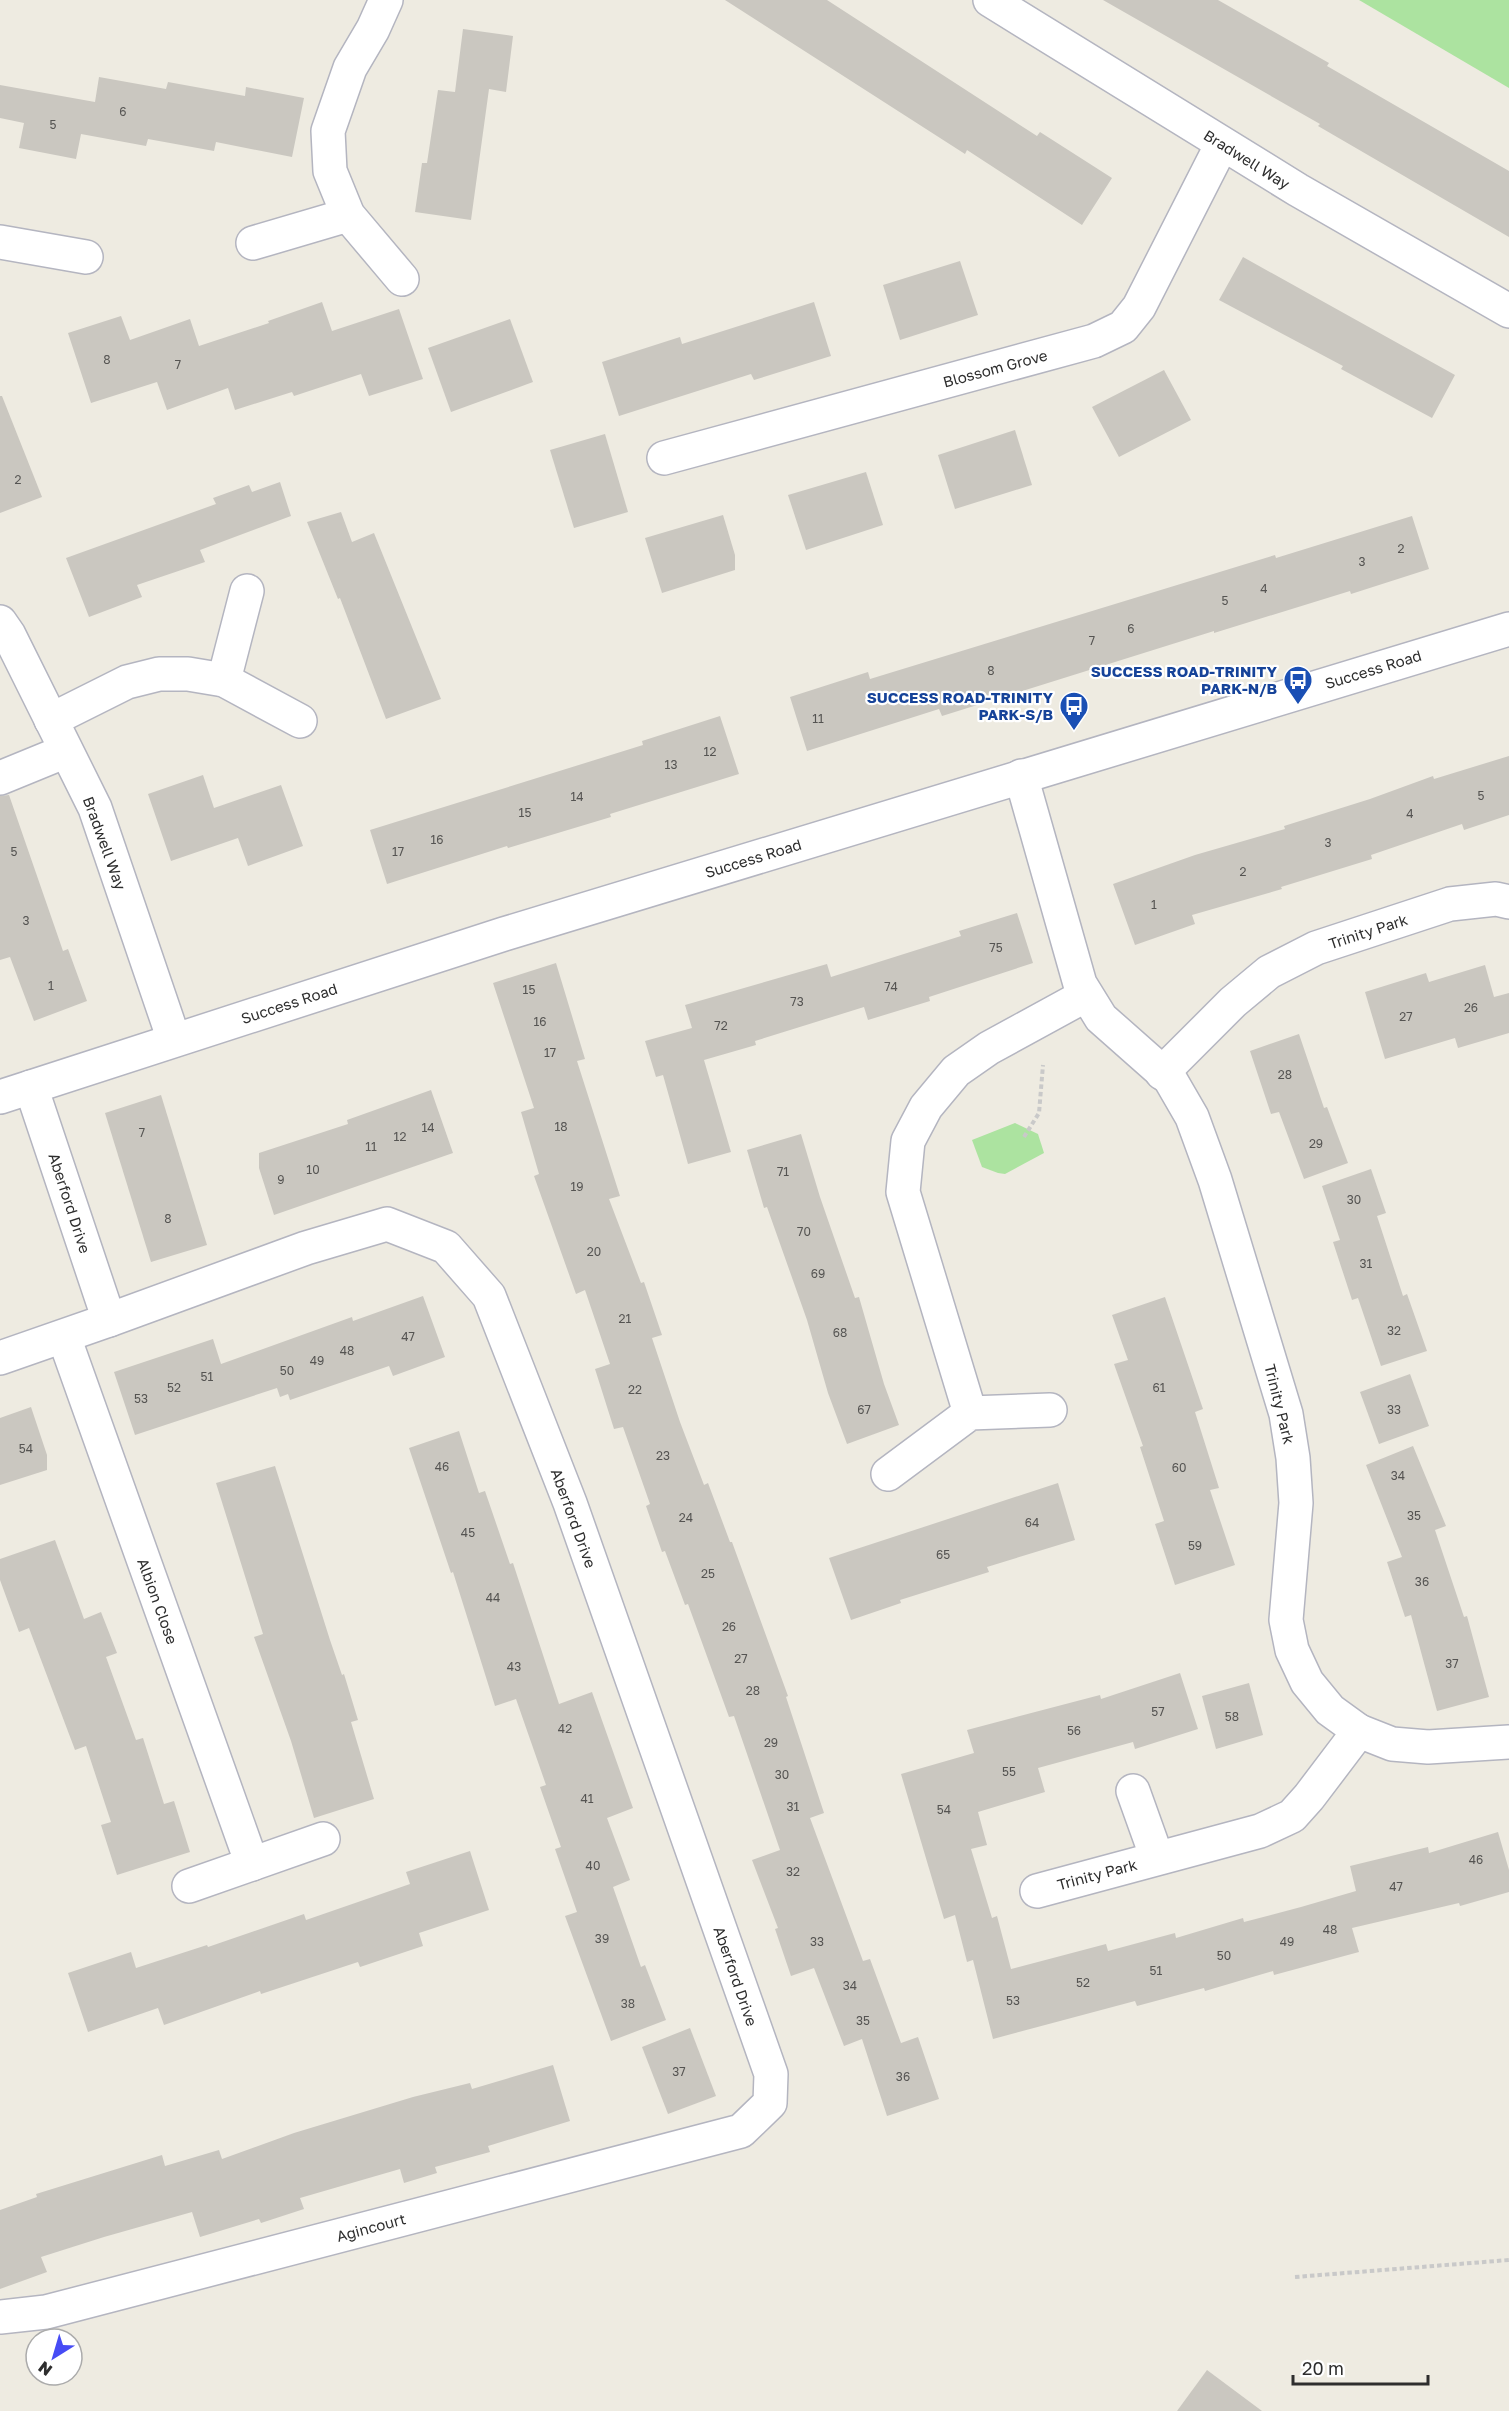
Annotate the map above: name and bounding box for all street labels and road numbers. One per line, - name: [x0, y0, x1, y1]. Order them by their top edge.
- street label: Bradwell Way: [1201, 125, 1294, 193]
- street label: Blossom Grove: [941, 345, 1049, 391]
- street label: Success Road: [1322, 646, 1424, 692]
- street label: Bradwell Way: [80, 794, 130, 893]
- street label: Success Road: [702, 835, 804, 881]
- street label: Trinity Park: [1326, 910, 1410, 952]
- street label: Success Road: [239, 979, 339, 1027]
- street label: Aberford Drive: [45, 1151, 95, 1256]
- street label: Trinity Park: [1261, 1362, 1299, 1446]
- street label: Aberford Drive: [548, 1466, 600, 1570]
- street label: Albion Close: [134, 1556, 182, 1647]
- street label: Trinity Park: [1055, 1855, 1139, 1893]
- street label: Aberford Drive: [711, 1924, 762, 2029]
- street label: Agincourt: [334, 2209, 408, 2245]

